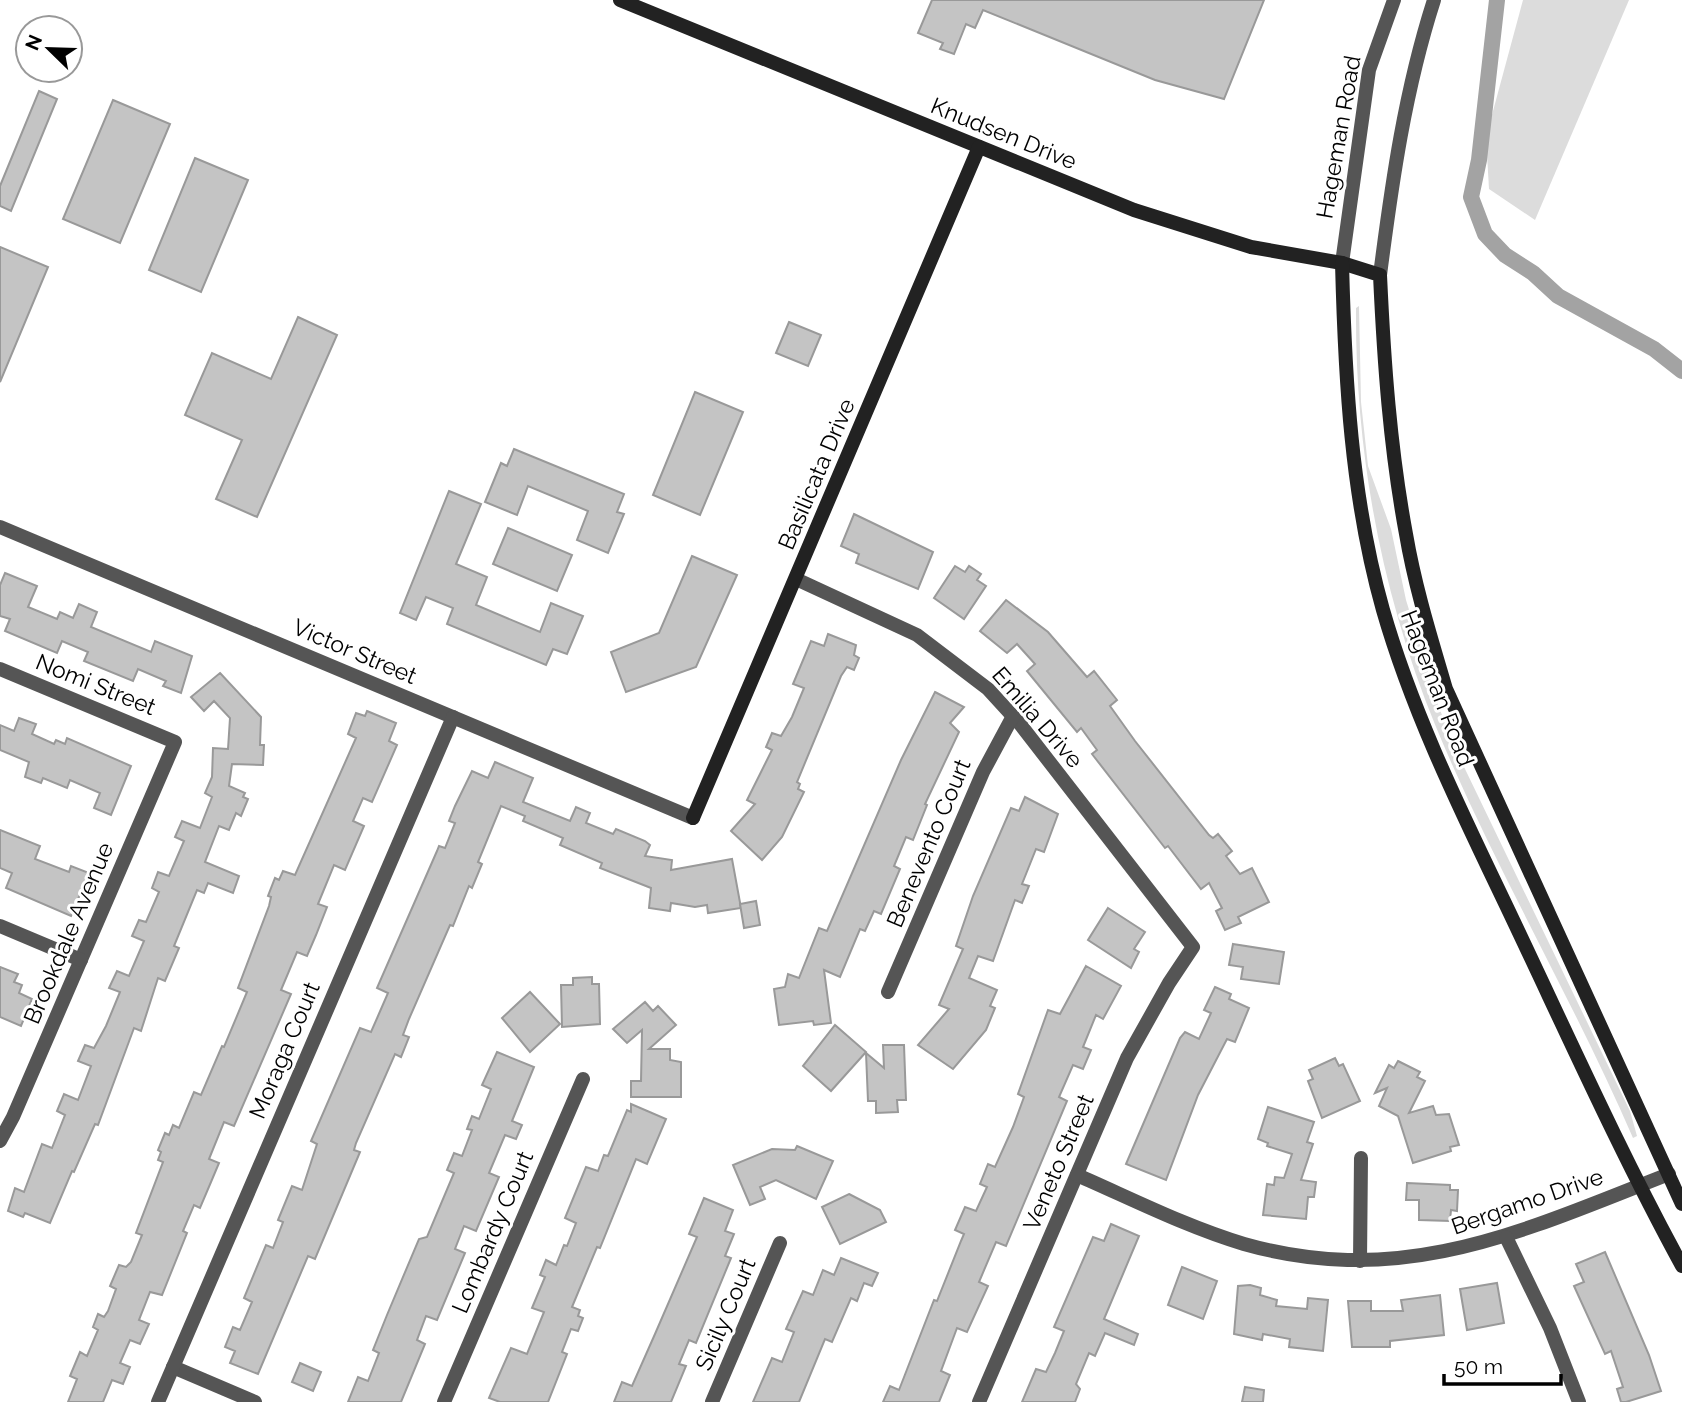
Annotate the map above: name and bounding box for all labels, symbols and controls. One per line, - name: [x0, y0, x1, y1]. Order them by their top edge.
- north arrow: [14, 14, 84, 84]
- text: N: [20, 31, 46, 53]
- street label: Hageman Road: [1310, 53, 1366, 221]
- street label: Knudsen Drive: [927, 91, 1081, 175]
- street label: Basilicata Drive: [772, 394, 860, 554]
- street label: Hageman Road: [1396, 606, 1480, 770]
- street label: Victor Street: [289, 613, 421, 689]
- street label: Nomi Street: [32, 648, 160, 720]
- street label: Emilia Drive: [987, 661, 1089, 773]
- street label: Benevento Court: [880, 755, 976, 931]
- street label: Brookdale Avenue: [18, 838, 118, 1028]
- street label: Moraga Court: [243, 977, 325, 1122]
- street label: Veneto Street: [1017, 1090, 1099, 1234]
- street label: Lombardy Court: [446, 1147, 538, 1317]
- street label: Bergamo Drive: [1447, 1162, 1607, 1240]
- street label: Sicily Court: [689, 1254, 761, 1374]
- scale bar: [1444, 1342, 1561, 1386]
- text: 50 m: [1454, 1354, 1503, 1379]

